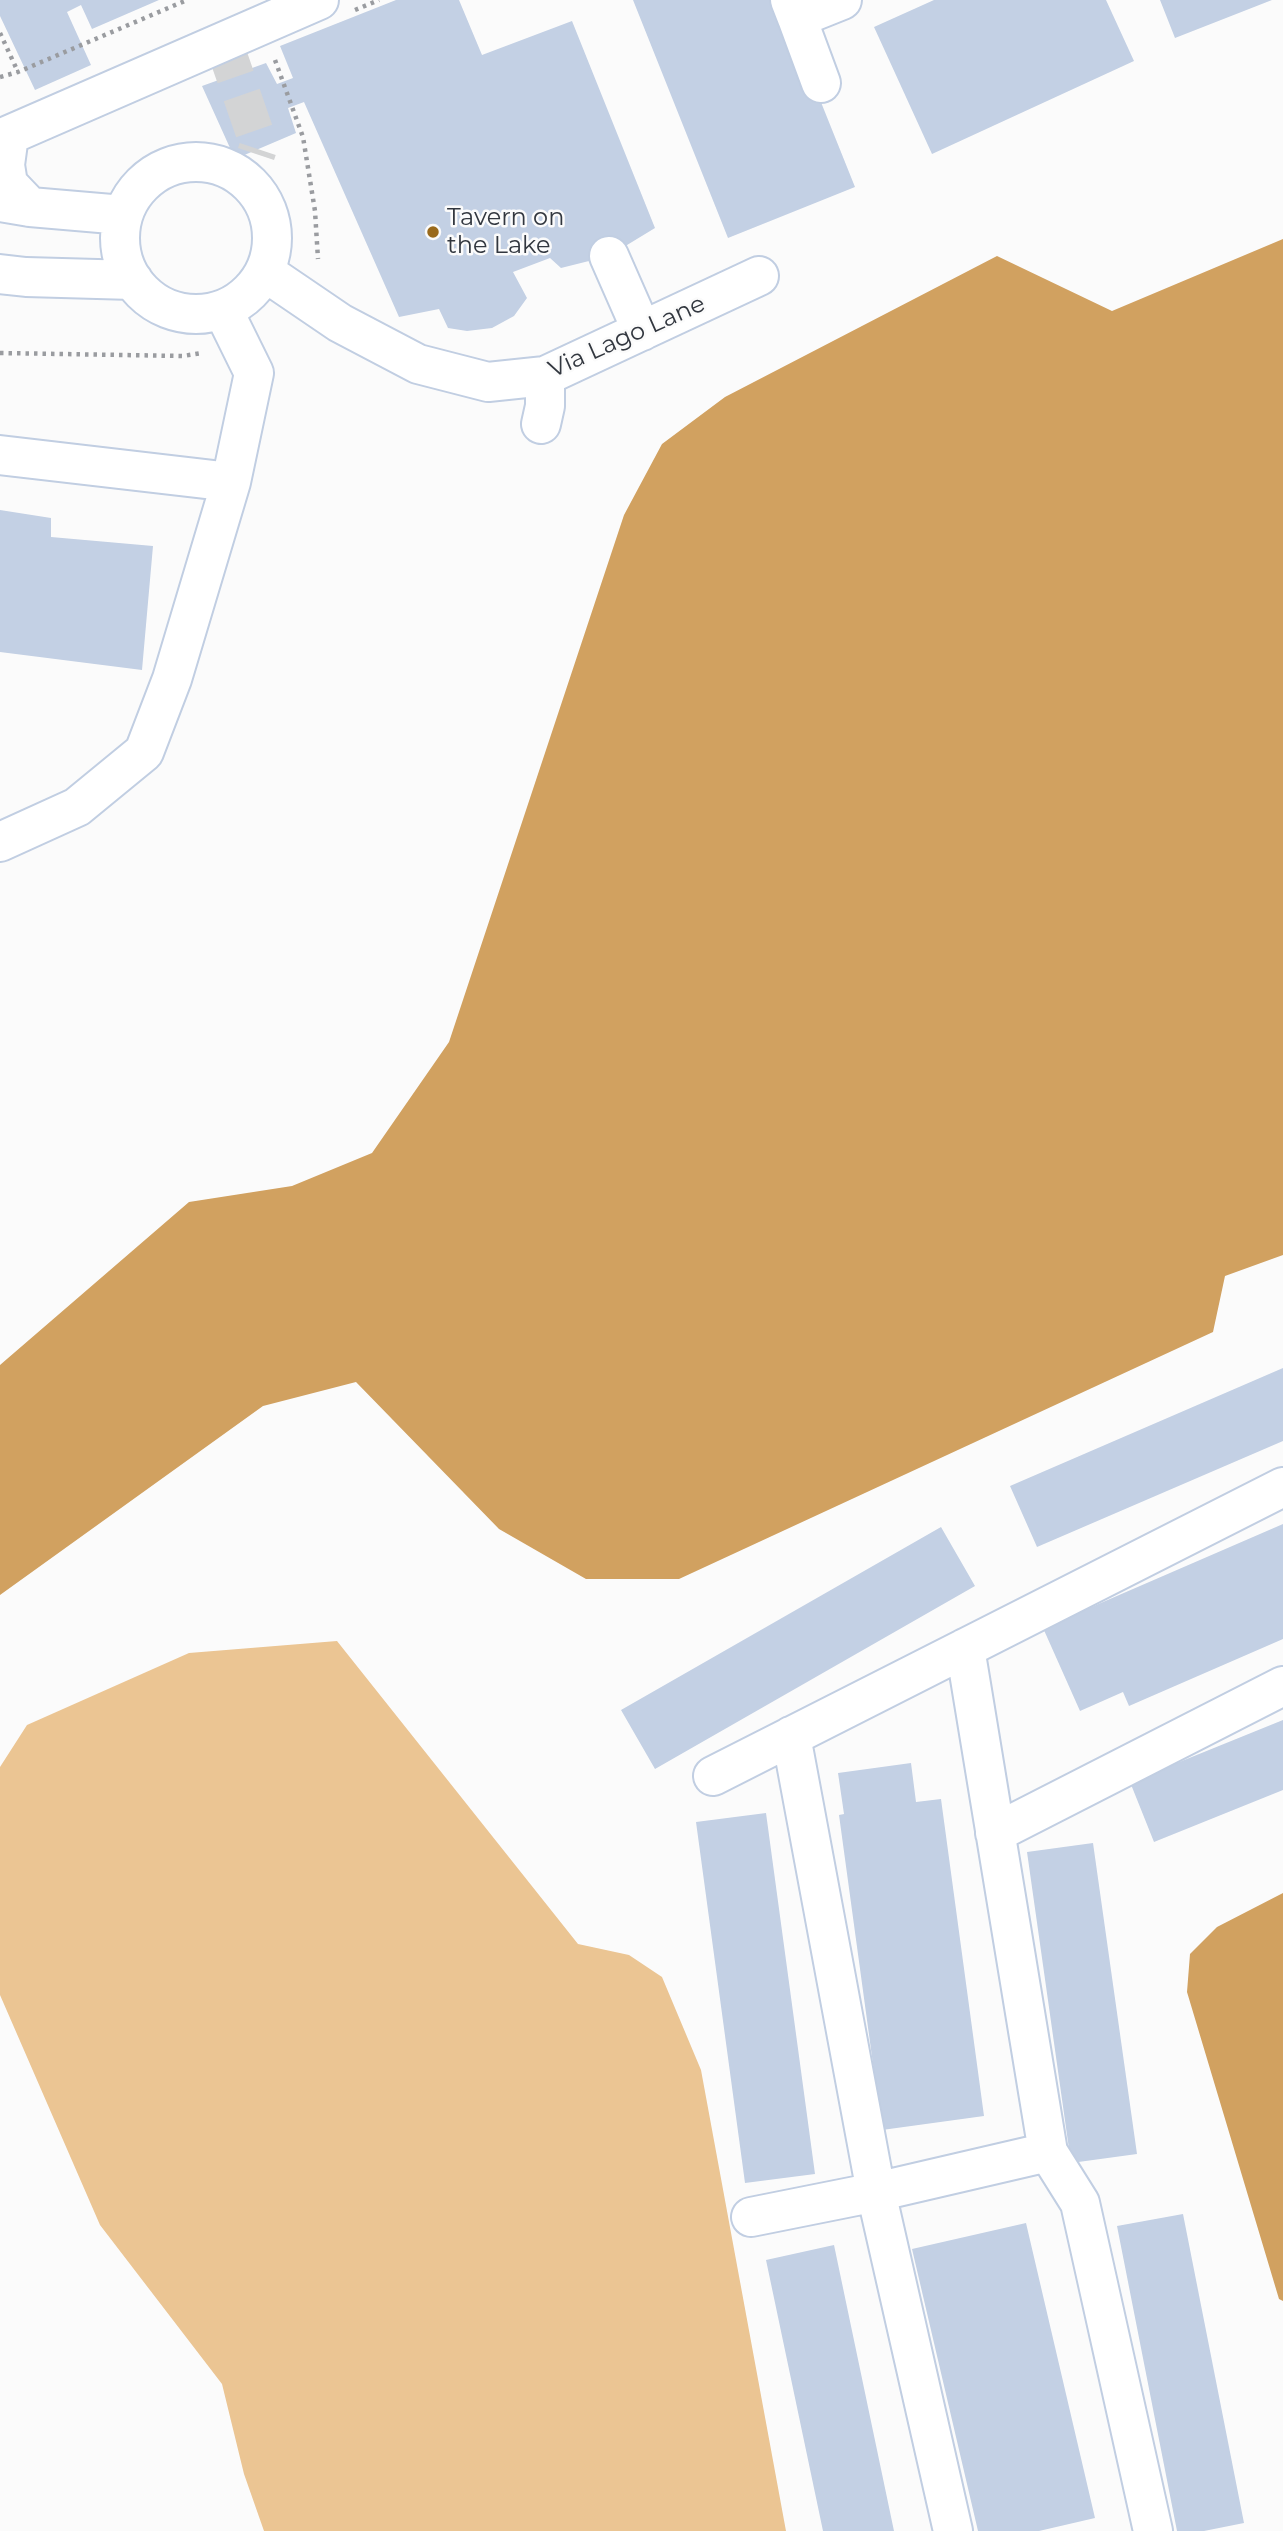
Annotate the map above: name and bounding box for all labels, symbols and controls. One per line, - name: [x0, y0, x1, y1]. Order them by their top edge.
- place label: Tavern on the Lake: [447, 204, 564, 260]
- marker: Tavern on the Lake: [425, 224, 441, 240]
- street label: Via Lago Lane: [544, 290, 710, 384]

